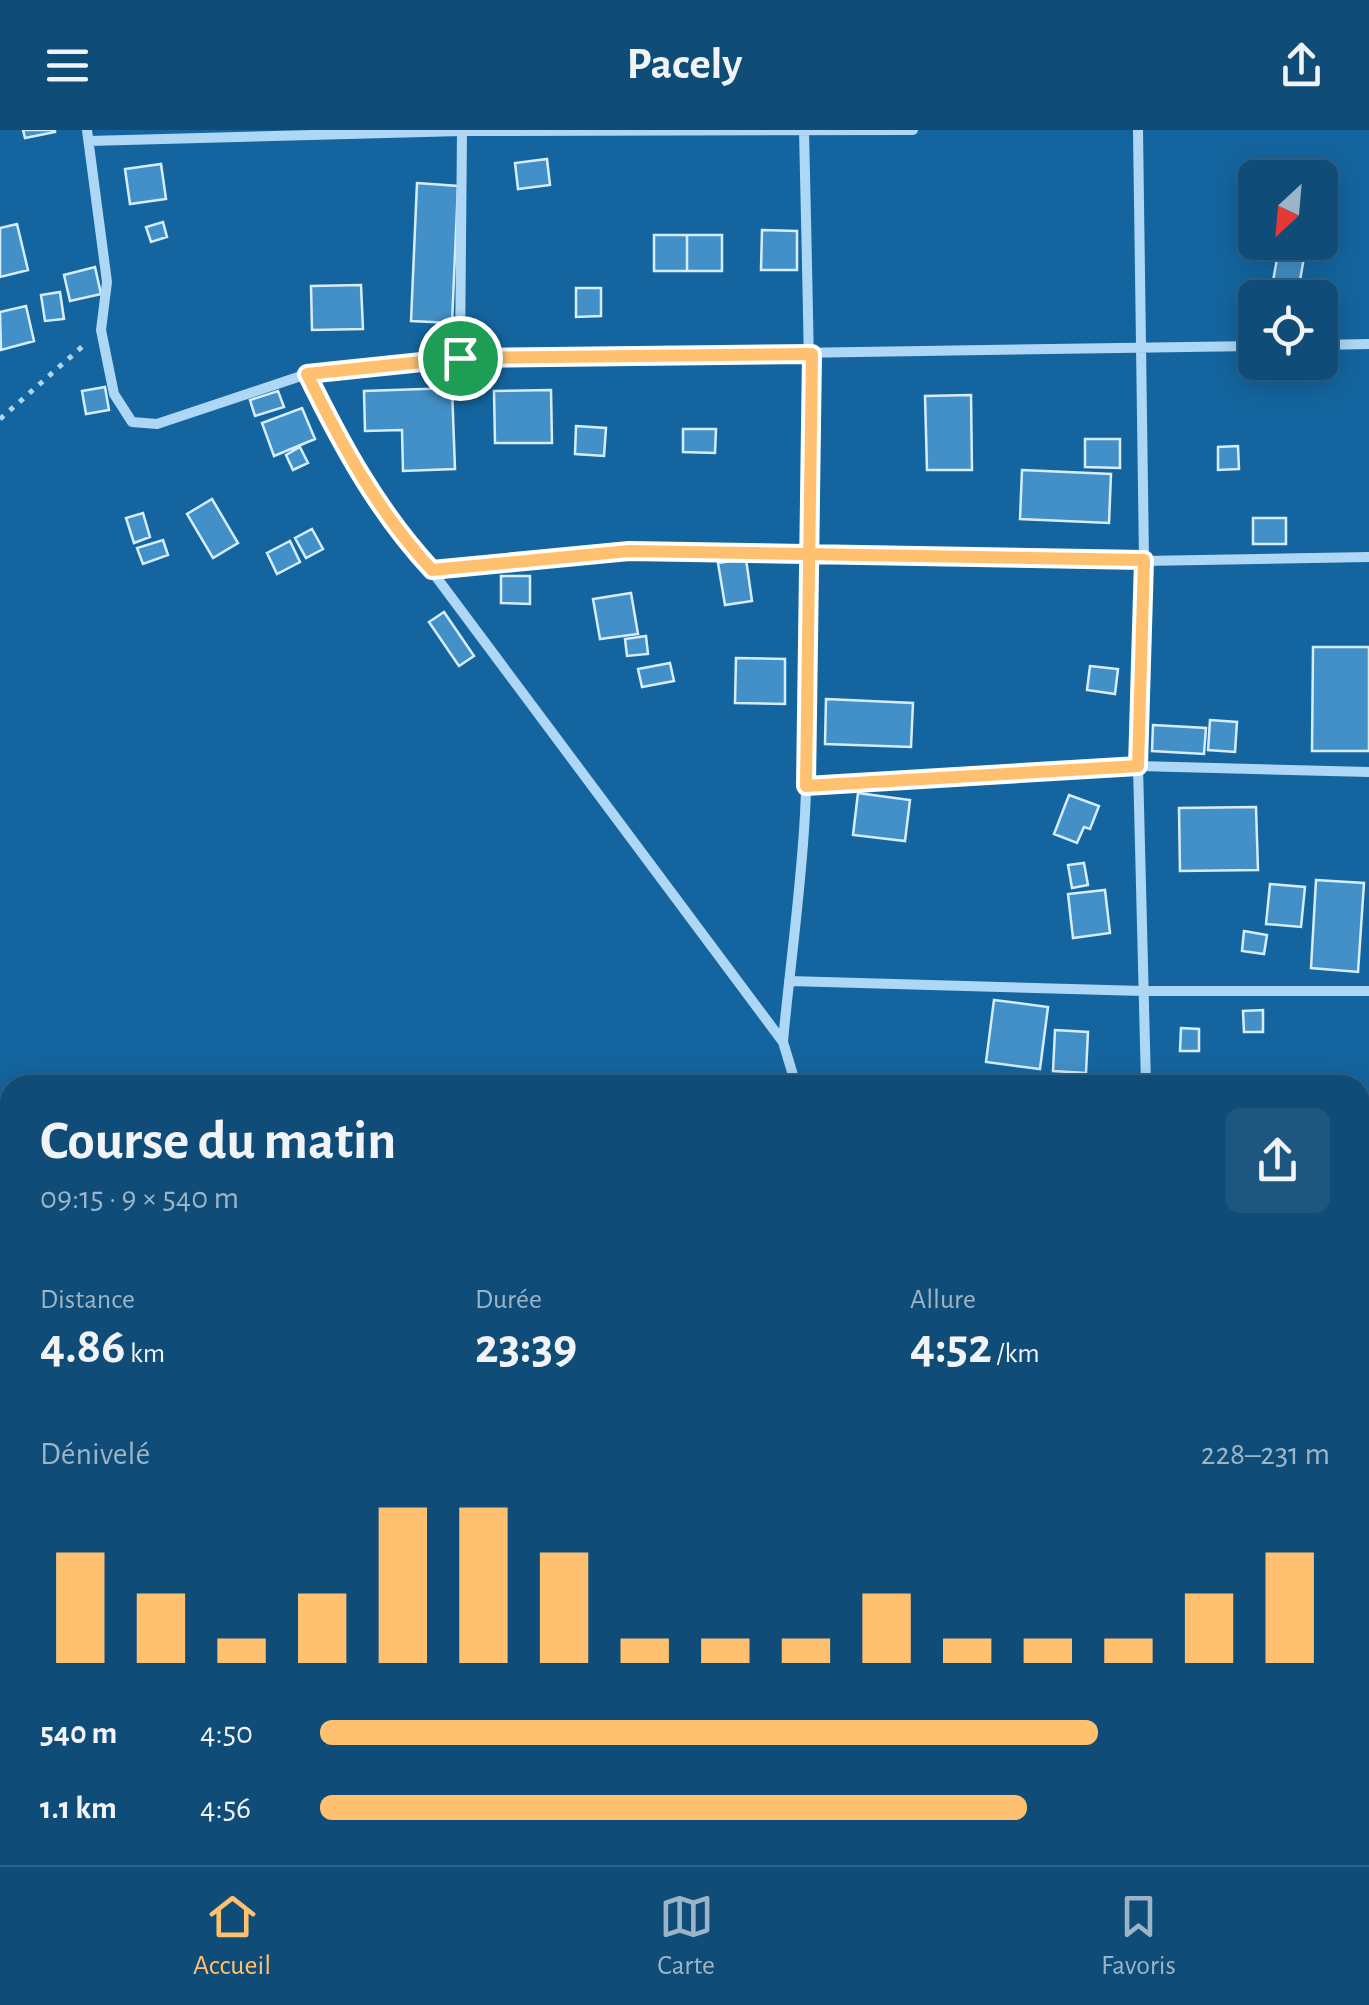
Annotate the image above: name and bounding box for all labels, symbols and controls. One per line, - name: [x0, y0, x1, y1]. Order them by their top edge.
- icon: menu: [40, 38, 95, 93]
- icon: share: [1274, 38, 1329, 93]
- text: Pacely: [627, 42, 742, 87]
- north arrow: [1238, 160, 1338, 260]
- map controls: [1238, 160, 1338, 380]
- button: locate: [1238, 280, 1338, 380]
- pin: [418, 316, 503, 401]
- icon: arrive: [433, 331, 488, 386]
- button: share: [1225, 1108, 1330, 1213]
- text: Course du matin: [40, 1114, 396, 1169]
- text: 09:15 · 9 × 540 m: [40, 1182, 239, 1214]
- text: Distance: [40, 1286, 135, 1314]
- text: Durée: [475, 1286, 542, 1314]
- text: Allure: [910, 1286, 976, 1314]
- text: 4.86: [40, 1322, 125, 1372]
- text: 23:39: [475, 1322, 577, 1372]
- text: 4:52: [910, 1322, 992, 1372]
- text: km: [125, 1340, 165, 1368]
- text: /km: [992, 1340, 1040, 1368]
- text: Dénivelé: [40, 1438, 150, 1470]
- text: 228–231 m: [1201, 1438, 1330, 1470]
- text: 540 m: [40, 1717, 117, 1749]
- text: 4:50: [200, 1717, 253, 1749]
- text: 1.1 km: [40, 1792, 117, 1824]
- text: 4:56: [200, 1792, 251, 1824]
- tab: Accueil: [193, 1889, 271, 1983]
- tab: Carte: [657, 1889, 715, 1983]
- tab: Favoris: [1101, 1889, 1176, 1983]

